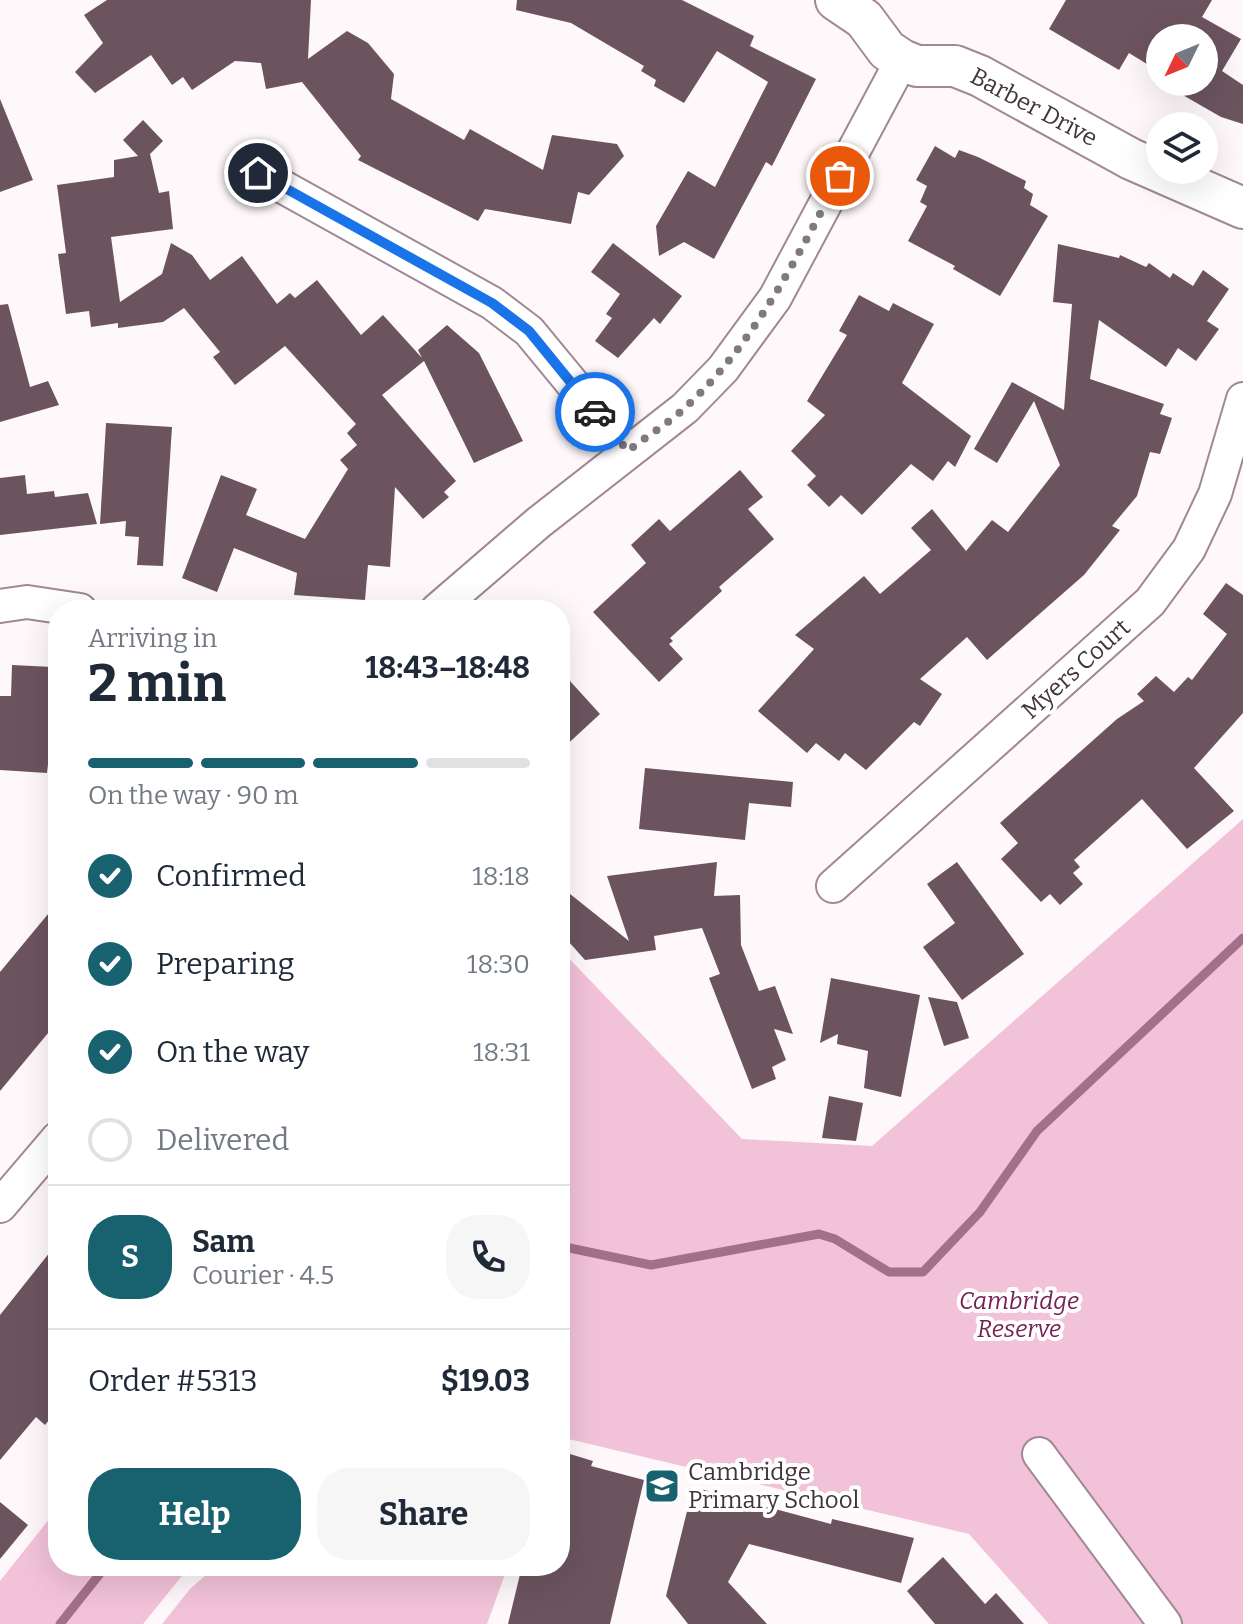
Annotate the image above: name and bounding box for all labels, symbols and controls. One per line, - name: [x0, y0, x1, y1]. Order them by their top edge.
- north arrow: [1146, 24, 1218, 96]
- map controls: [1146, 24, 1218, 184]
- street label: Barber Drive: [966, 62, 1102, 152]
- button: layers: [1146, 112, 1218, 184]
- pin: [224, 139, 292, 207]
- pin: [806, 142, 874, 210]
- icon: home: [236, 151, 280, 195]
- icon: bag: [818, 154, 862, 198]
- courier: [555, 372, 635, 452]
- icon: car: [573, 390, 617, 434]
- street label: Myers Court: [1016, 613, 1136, 725]
- text: Arriving in: [88, 623, 217, 654]
- text: 18:43–18:48: [365, 650, 530, 686]
- text: 2 min: [88, 652, 226, 715]
- text: On the way · 90 m: [88, 780, 299, 811]
- icon: check: [88, 854, 132, 898]
- text: Confirmed: [156, 858, 306, 894]
- text: 18:18: [472, 861, 530, 892]
- icon: check: [88, 942, 132, 986]
- text: Preparing: [156, 946, 294, 982]
- text: 18:30: [467, 949, 530, 980]
- icon: check: [88, 1030, 132, 1074]
- text: On the way: [156, 1034, 309, 1070]
- text: 18:31: [473, 1037, 530, 1068]
- text: Delivered: [156, 1122, 289, 1158]
- button: phone: [446, 1215, 530, 1299]
- text: Sam: [192, 1224, 255, 1260]
- text: S: [121, 1239, 139, 1275]
- text: Courier · 4.5: [192, 1260, 334, 1291]
- park label: Cambridge Reserve: [959, 1287, 1079, 1343]
- text: Order #5313: [88, 1363, 258, 1399]
- text: $19.03: [441, 1363, 530, 1399]
- place label: Cambridge Primary School: [688, 1458, 859, 1514]
- school or university icon: Cambridge Primary School: [643, 1467, 681, 1505]
- button: Help: [88, 1468, 301, 1560]
- button: Share: [317, 1468, 530, 1560]

